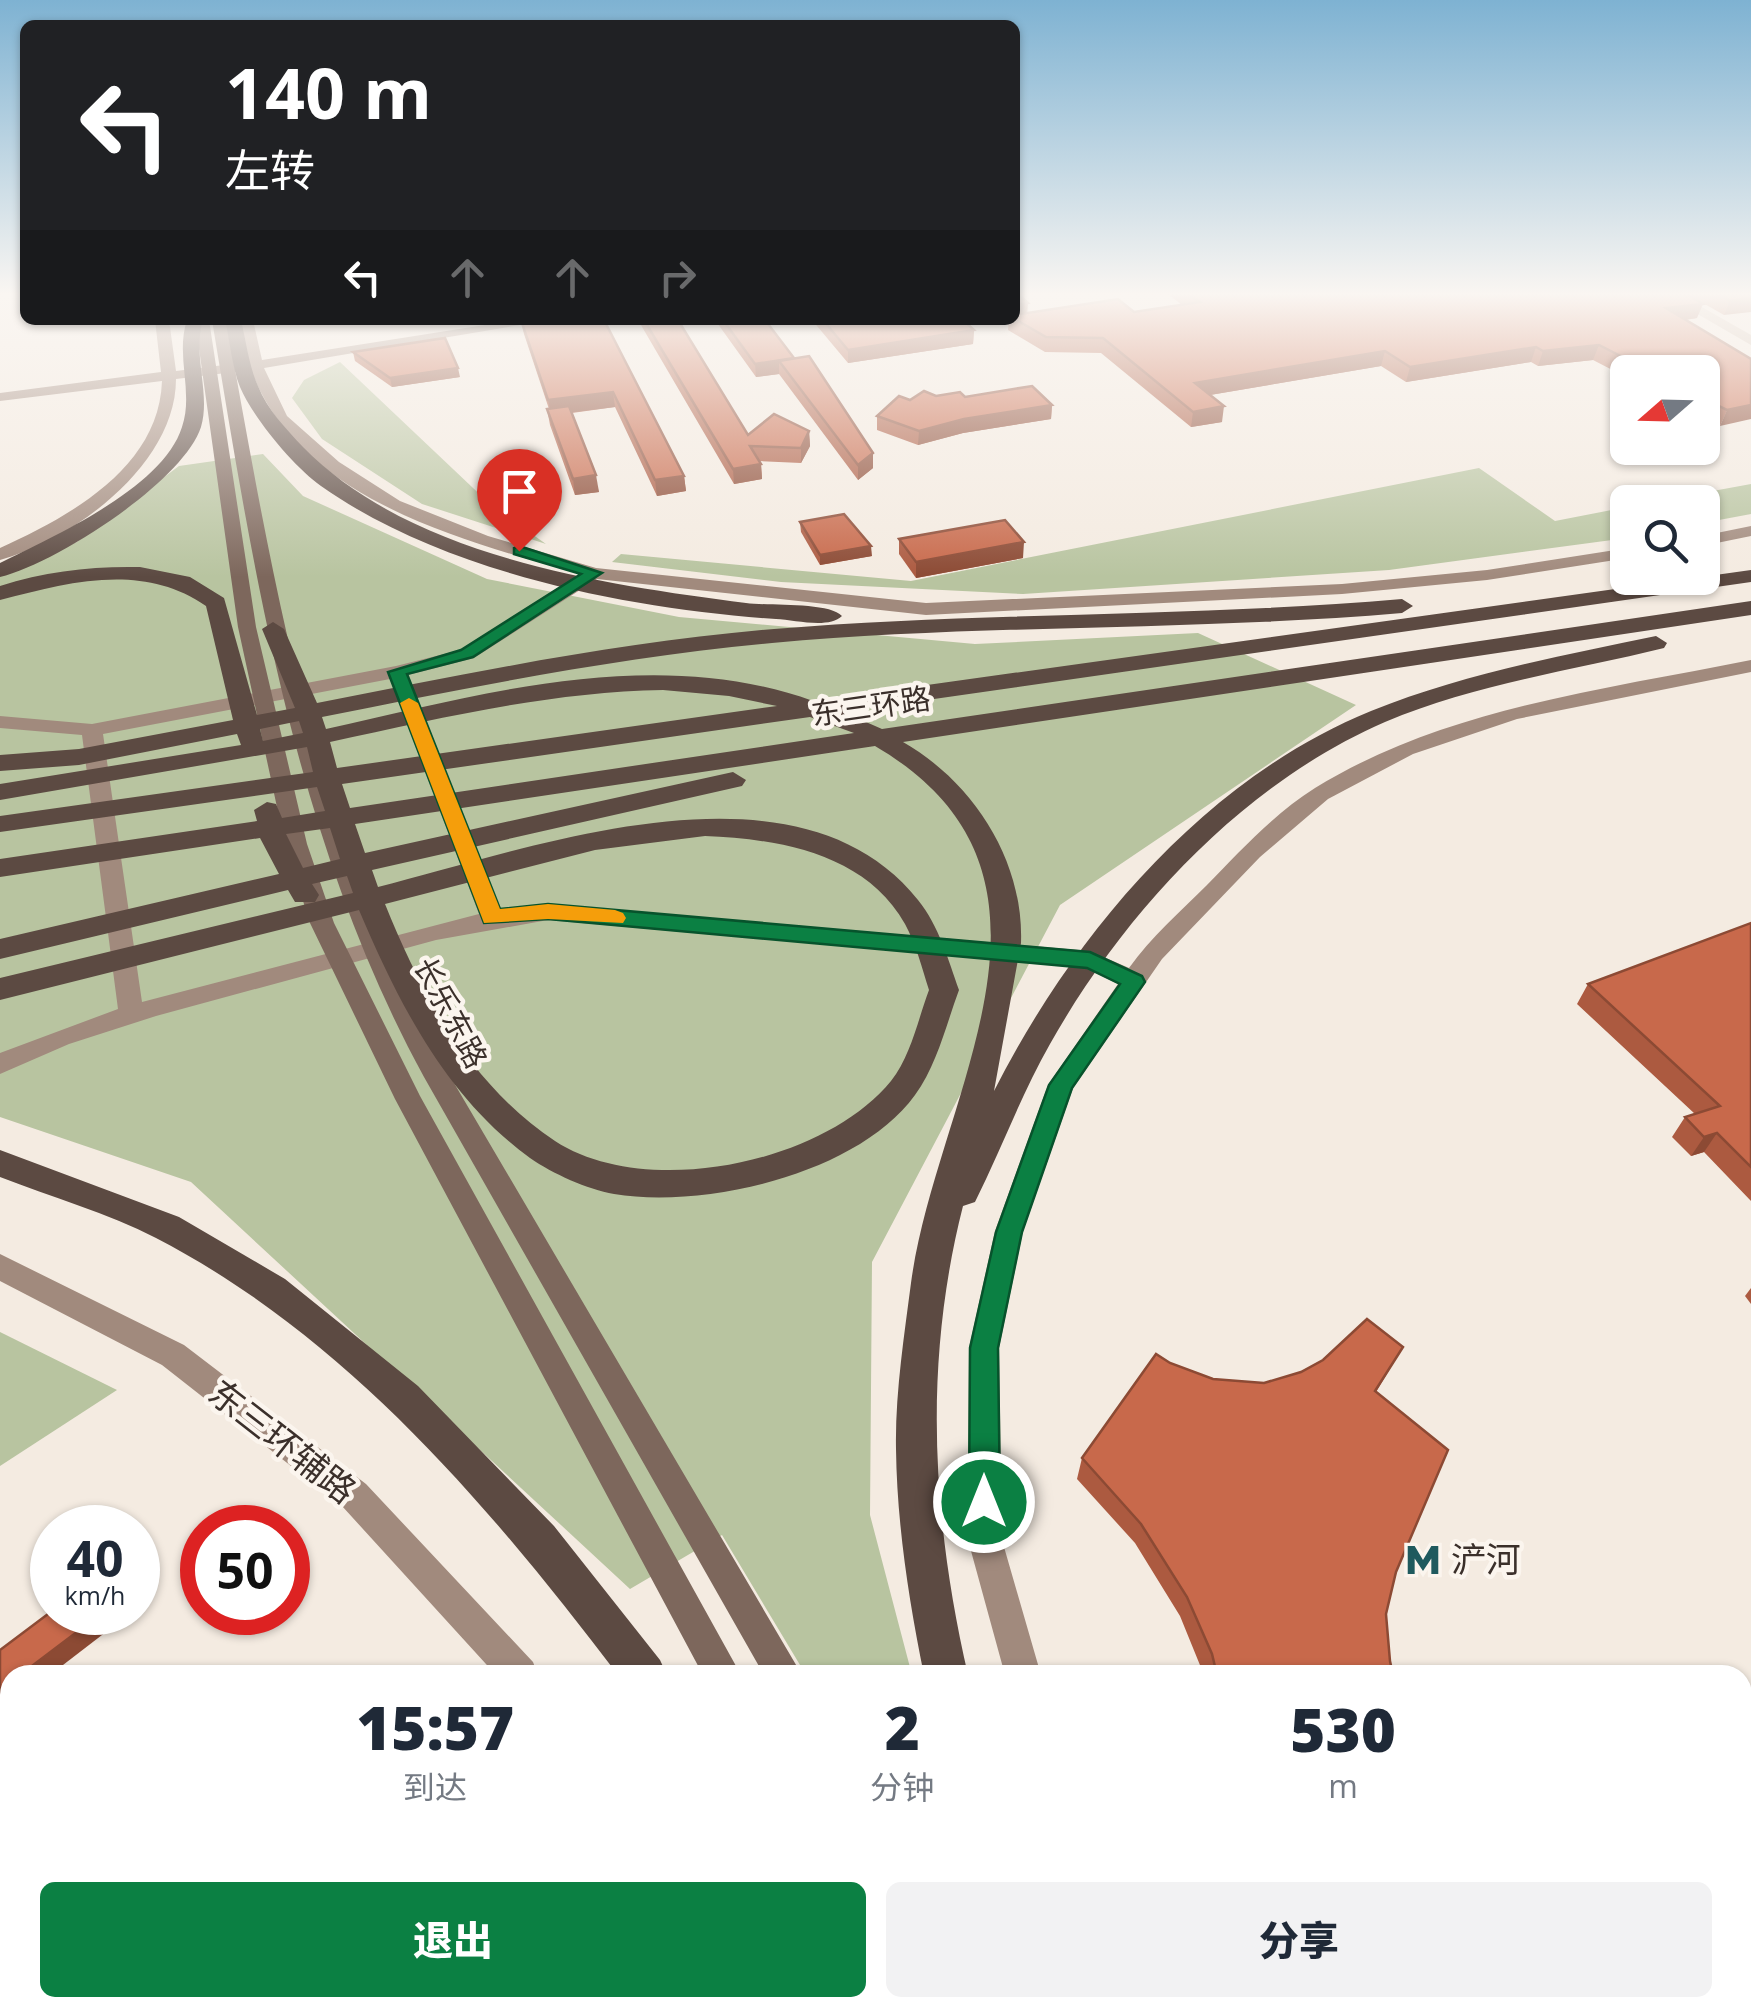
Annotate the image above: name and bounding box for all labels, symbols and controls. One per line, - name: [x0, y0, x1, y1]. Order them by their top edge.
- text: 140 m: [225, 44, 432, 140]
- icon: left: [60, 60, 190, 190]
- text: 左转: [225, 139, 315, 200]
- icon: left: [335, 250, 390, 305]
- icon: ahead: [440, 250, 495, 305]
- icon: ahead: [545, 250, 600, 305]
- icon: right: [650, 250, 705, 305]
- north arrow: [1610, 355, 1720, 465]
- map controls: [1610, 355, 1720, 595]
- pin: [477, 449, 562, 552]
- icon: arrive: [492, 464, 547, 519]
- button: search: [1610, 485, 1720, 595]
- street label: 东三环路: [809, 677, 933, 734]
- street label: 长乐东路: [405, 950, 498, 1075]
- street label: 东三环辅路: [199, 1368, 366, 1513]
- position arrow: [932, 1450, 1036, 1554]
- speed limit sign: 50: [180, 1505, 310, 1635]
- text: 40: [66, 1524, 124, 1592]
- place label: 浐河: [1451, 1535, 1521, 1582]
- metro station icon: 浐河: [1404, 1541, 1442, 1579]
- text: km/h: [65, 1578, 125, 1612]
- text: 15:57: [356, 1686, 514, 1768]
- text: 2: [885, 1686, 920, 1768]
- text: 530: [1290, 1688, 1396, 1770]
- text: m: [1328, 1764, 1358, 1807]
- text: 到达: [403, 1765, 467, 1808]
- text: 分钟: [870, 1765, 934, 1808]
- button: 退出: [40, 1882, 866, 1997]
- button: 分享: [886, 1882, 1712, 1997]

